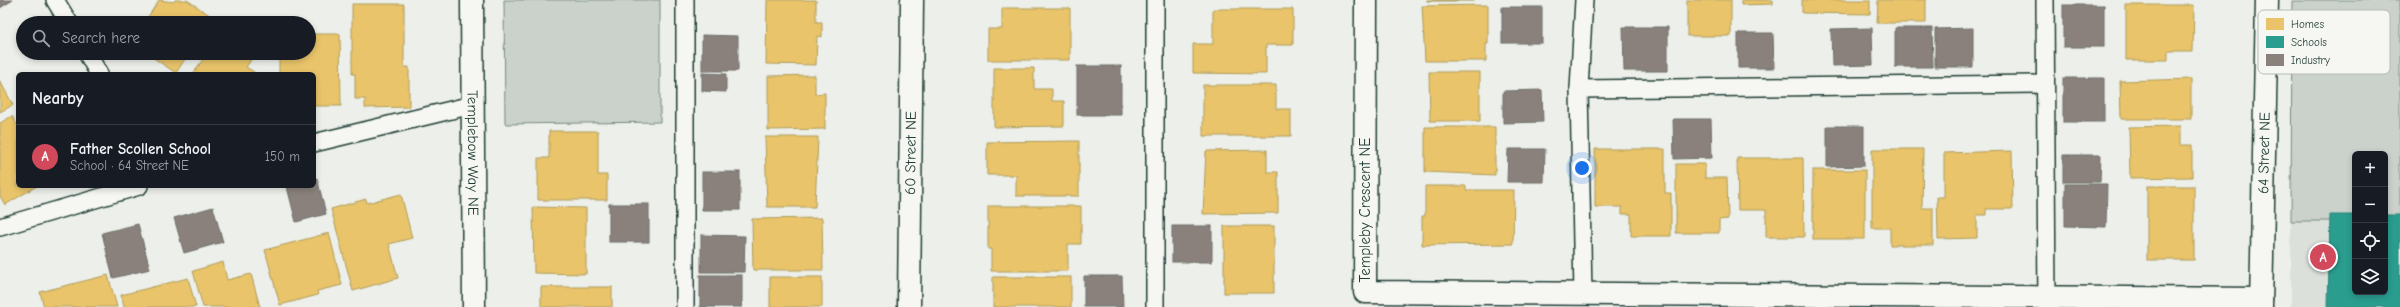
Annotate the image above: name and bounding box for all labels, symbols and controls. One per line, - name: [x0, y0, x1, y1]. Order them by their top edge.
- legend: [2258, 10, 2390, 74]
- search box: [16, 16, 316, 60]
- text: Homes: [2291, 18, 2324, 31]
- icon: search: [30, 27, 52, 49]
- text: Search here: [62, 29, 140, 47]
- text: Schools: [2291, 36, 2327, 49]
- text: Industry: [2291, 54, 2330, 67]
- text: Nearby: [32, 89, 83, 108]
- street label: Templebow Way NE: [464, 90, 482, 216]
- street label: 60 Street NE: [901, 111, 920, 195]
- street label: 64 Street NE: [2254, 112, 2274, 194]
- street label: Templeby Crescent NE: [1356, 138, 1374, 282]
- text: Father Scollen School: [70, 140, 211, 158]
- text: A: [41, 149, 49, 164]
- text: 150 m: [265, 149, 300, 164]
- map controls: [2352, 151, 2388, 295]
- button: +: [2352, 151, 2388, 187]
- text: School · 64 Street NE: [70, 158, 189, 173]
- your location: [1572, 158, 1592, 178]
- button: −: [2352, 187, 2388, 223]
- button: locate: [2352, 223, 2388, 259]
- pin: A: [2310, 242, 2336, 272]
- button: layers: [2352, 259, 2388, 295]

